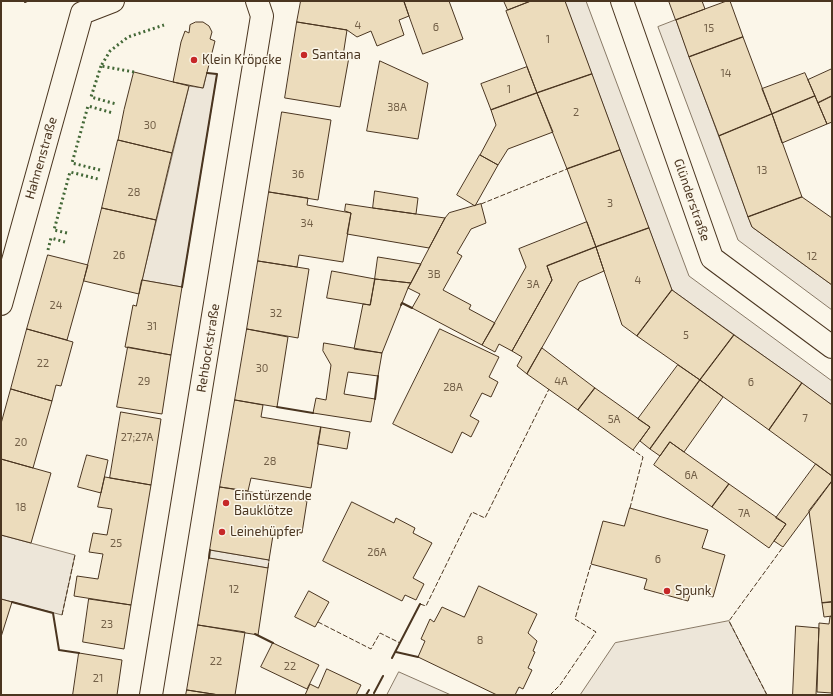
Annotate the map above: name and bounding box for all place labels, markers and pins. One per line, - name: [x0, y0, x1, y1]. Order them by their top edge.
- place label: Santana: [312, 47, 361, 63]
- marker: Santana: [299, 50, 309, 60]
- place label: Klein Kröpcke: [202, 52, 282, 68]
- marker: Klein Kröpcke: [189, 55, 199, 65]
- place label: Einstürzende Bauklötze: [234, 488, 312, 519]
- marker: Einstürzende Bauklötze: [221, 498, 231, 508]
- place label: Leinehüpfer: [230, 524, 301, 540]
- marker: Leinehüpfer: [217, 527, 227, 537]
- place label: Spunk: [675, 583, 711, 599]
- marker: Spunk: [662, 586, 672, 596]

